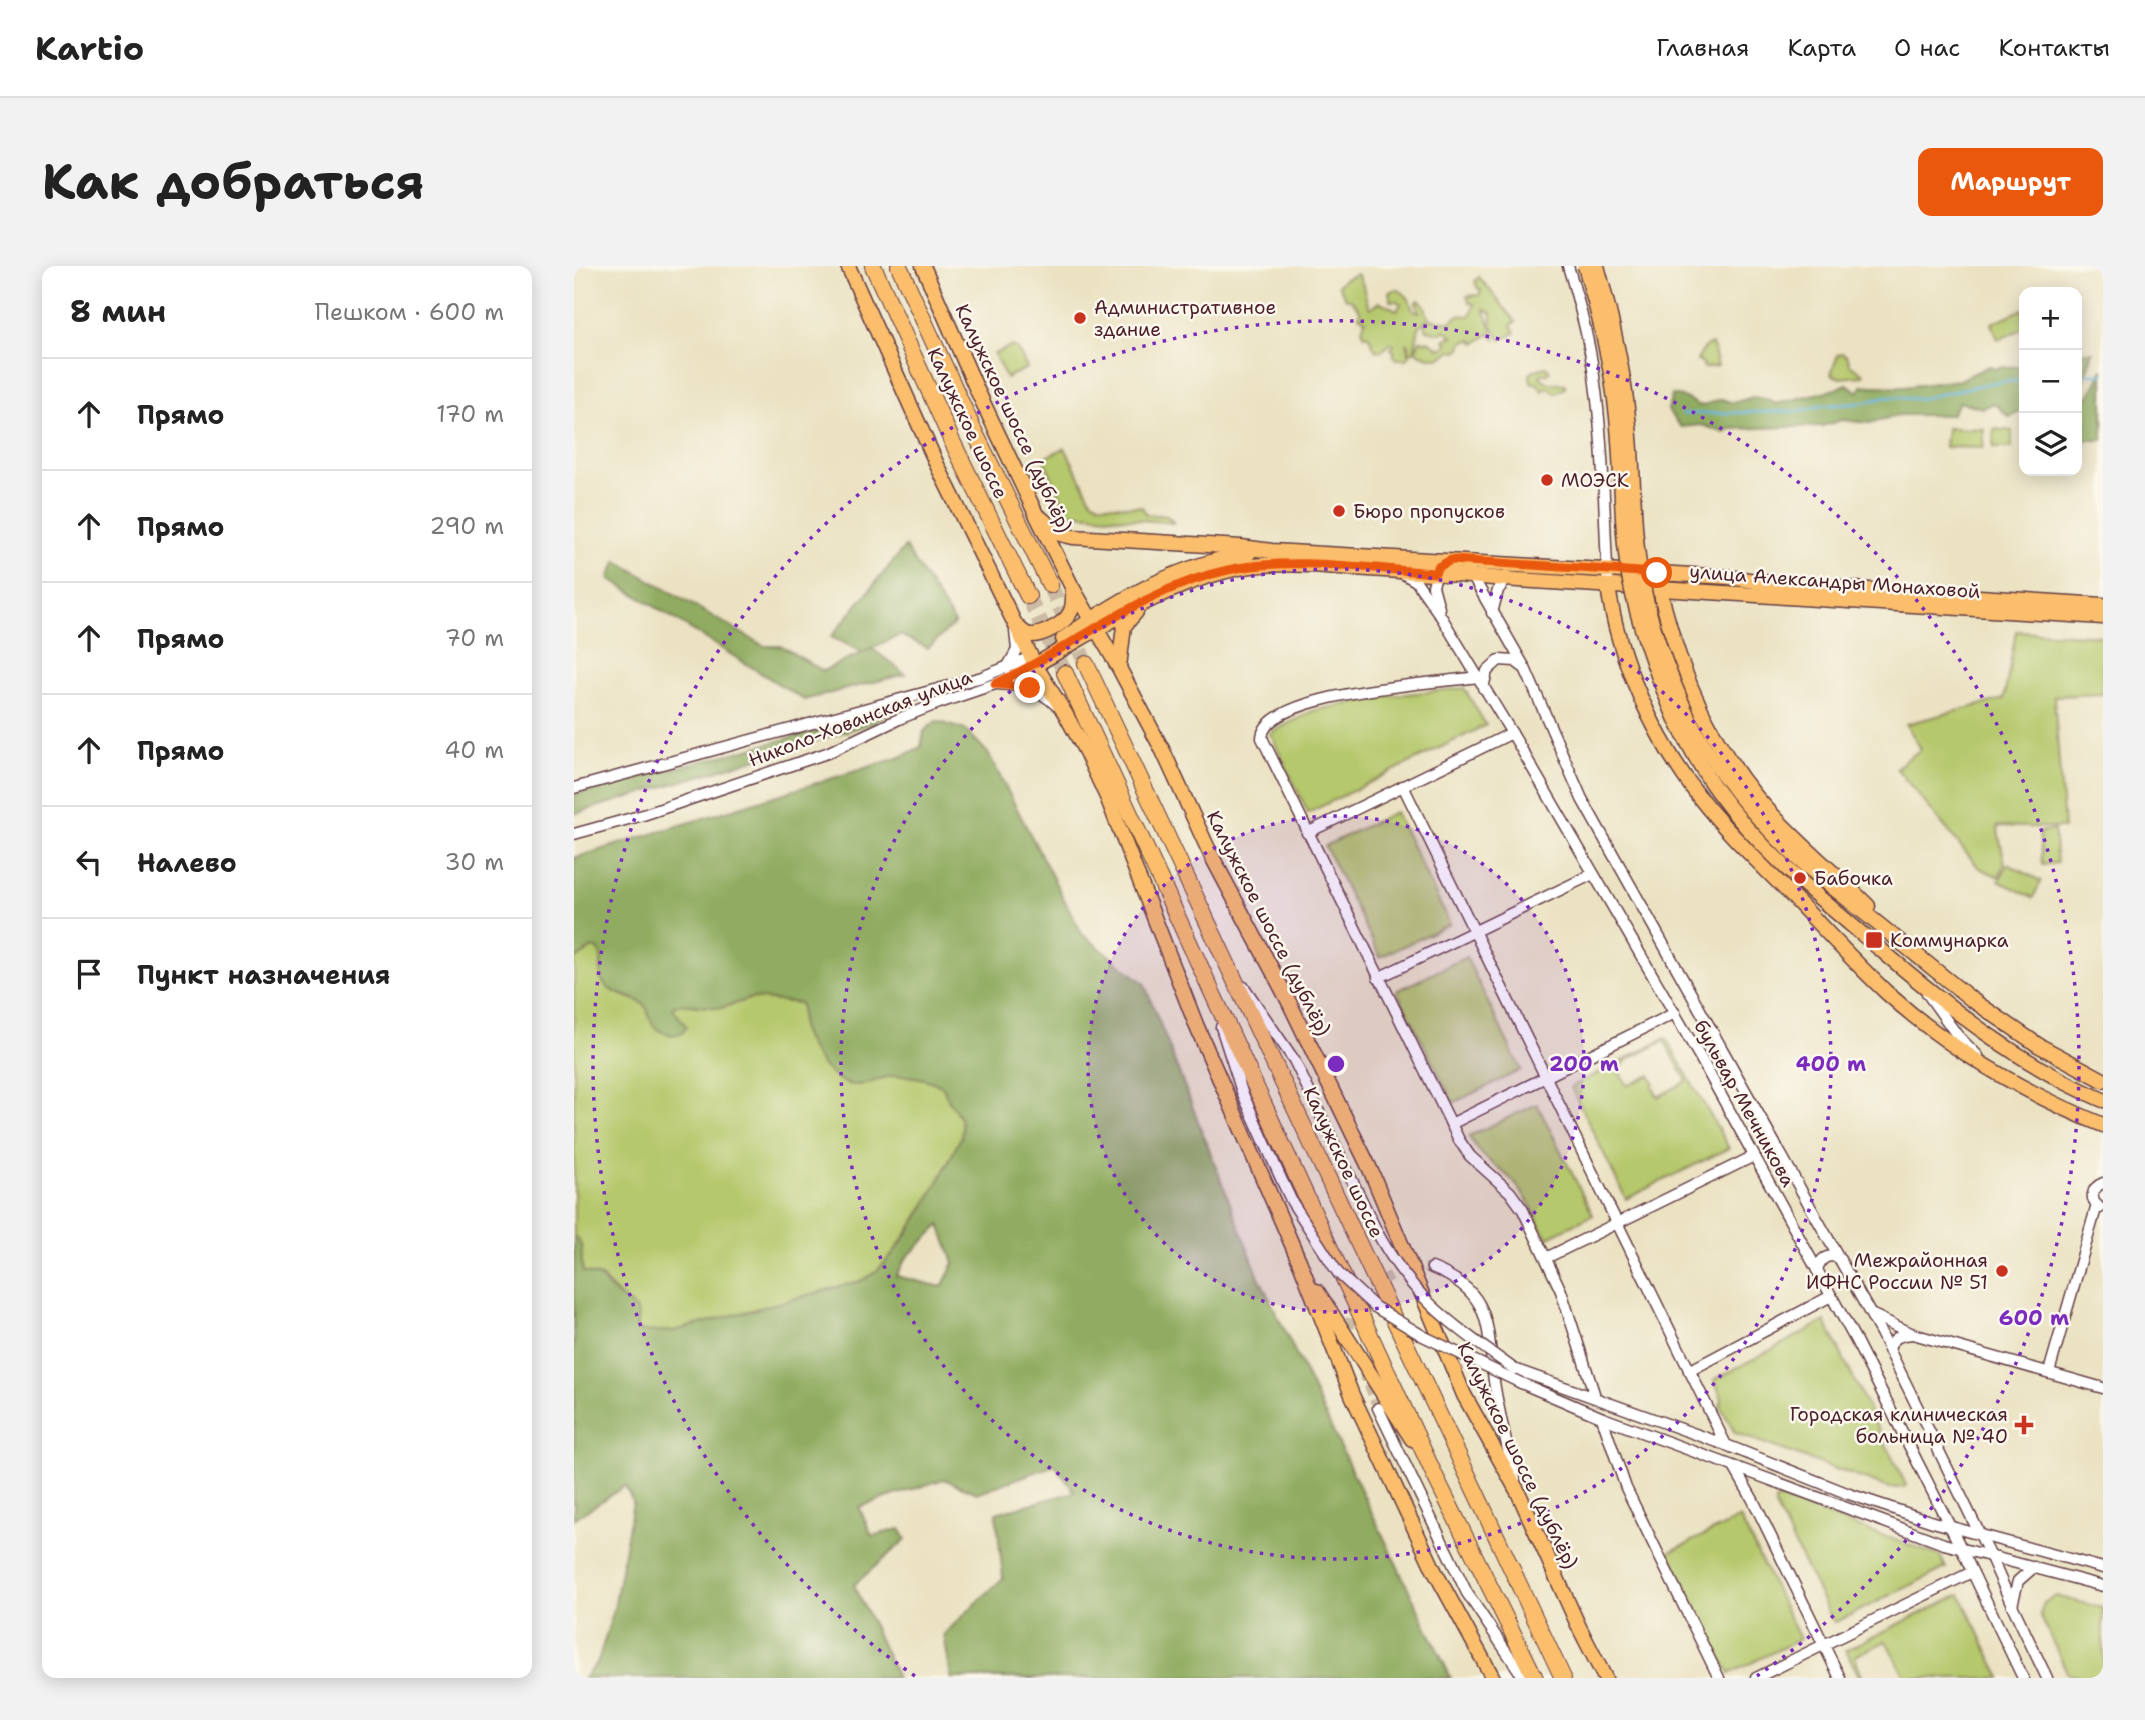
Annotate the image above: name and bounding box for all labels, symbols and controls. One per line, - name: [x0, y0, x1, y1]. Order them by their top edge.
- text: Kartio: [35, 26, 144, 71]
- text: Главная: [1656, 32, 1749, 64]
- text: Карта: [1787, 32, 1856, 64]
- text: О нас: [1894, 32, 1960, 64]
- text: Контакты: [1998, 32, 2110, 64]
- button: Маршрут: [1918, 148, 2103, 216]
- text: Как добраться: [42, 149, 424, 215]
- map controls: [2019, 287, 2082, 476]
- button: +: [2019, 287, 2082, 350]
- text: 8 мин: [70, 291, 166, 332]
- place label: Административное здание: [1094, 295, 1276, 342]
- text: Пешком · 600 m: [315, 297, 504, 327]
- street label: Калужское шоссе (дублёр): [951, 300, 1077, 536]
- marker: Административное здание: [1072, 310, 1088, 326]
- street label: Калужское шоссе: [923, 344, 1013, 502]
- button: −: [2019, 350, 2082, 413]
- icon: ahead: [70, 395, 108, 433]
- text: Прямо: [137, 397, 225, 432]
- text: 170 m: [436, 399, 504, 429]
- button: layers: [2019, 413, 2082, 476]
- place label: МОЭСК: [1561, 468, 1629, 493]
- marker: МОЭСК: [1539, 472, 1555, 488]
- place label: Бюро пропусков: [1353, 499, 1505, 524]
- marker: Бюро пропусков: [1331, 503, 1347, 519]
- icon: ahead: [70, 507, 108, 545]
- text: Прямо: [137, 509, 225, 544]
- text: 290 m: [430, 511, 504, 541]
- route start: [1641, 557, 1672, 588]
- street label: улица Александры Монаховой: [1689, 559, 1981, 604]
- icon: ahead: [70, 619, 108, 657]
- text: Прямо: [137, 621, 225, 656]
- text: 70 m: [445, 623, 504, 653]
- street label: Николо-Хованская улица: [745, 664, 976, 773]
- route end: [1014, 672, 1045, 703]
- icon: ahead: [70, 731, 108, 769]
- text: Прямо: [137, 733, 225, 768]
- text: 40 m: [444, 735, 504, 765]
- street label: Калужское шоссе (дублёр): [1201, 806, 1336, 1040]
- icon: left: [70, 843, 108, 881]
- text: Налево: [137, 845, 237, 880]
- text: 30 m: [445, 847, 504, 877]
- place label: Бабочка: [1814, 866, 1893, 891]
- marker: Бабочка: [1792, 870, 1808, 886]
- place label: Коммунарка: [1890, 928, 2009, 953]
- marker: Коммунарка: [1864, 930, 1884, 950]
- icon: arrive: [70, 955, 108, 993]
- text: Пункт назначения: [137, 957, 390, 992]
- street label: бульвар Мечникова: [1688, 1015, 1801, 1191]
- text: 200 m: [1549, 1050, 1619, 1078]
- text: 400 m: [1796, 1050, 1866, 1078]
- centre of rings: [1324, 1052, 1348, 1076]
- street label: Калужское шоссе: [1298, 1083, 1390, 1242]
- place label: Межрайонная ИФНС России № 51: [1806, 1248, 1988, 1295]
- marker: Межрайонная ИФНС России № 51: [1994, 1263, 2010, 1279]
- text: 600 m: [1999, 1304, 2069, 1332]
- street label: Калужское шоссе (дублёр): [1452, 1338, 1583, 1573]
- place label: Городская клиническая больница № 40: [1790, 1402, 2008, 1449]
- marker: Городская клиническая больница № 40: [2014, 1415, 2034, 1435]

